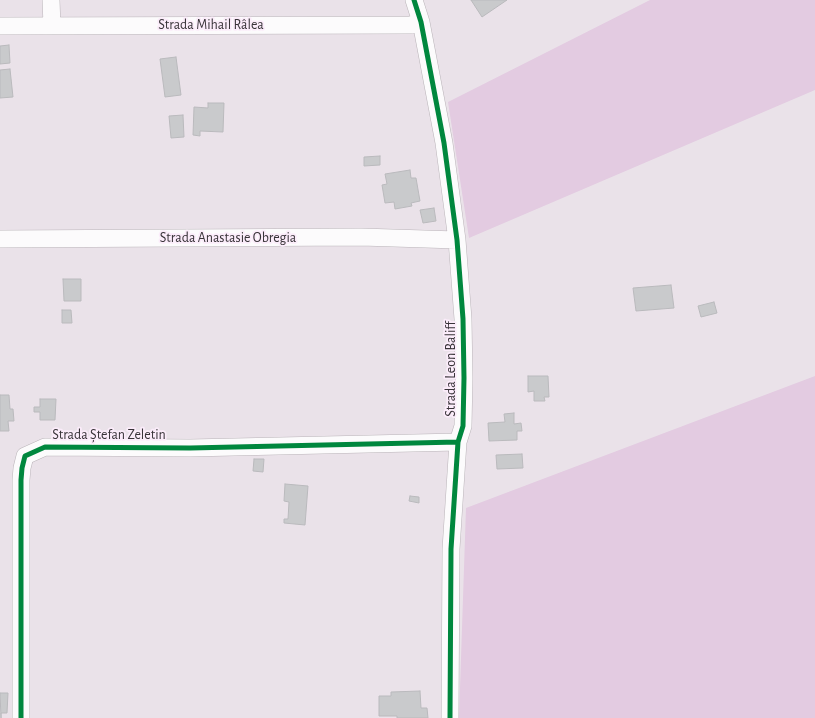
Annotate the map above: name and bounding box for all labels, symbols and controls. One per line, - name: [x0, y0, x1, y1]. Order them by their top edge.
- street label: Strada Mihail Râlea: [158, 17, 264, 33]
- street label: Strada Anastasie Obregia: [160, 230, 296, 246]
- street label: Strada Leon Baliff: [443, 321, 459, 417]
- street label: Strada Ștefan Zeletin: [52, 427, 166, 443]

